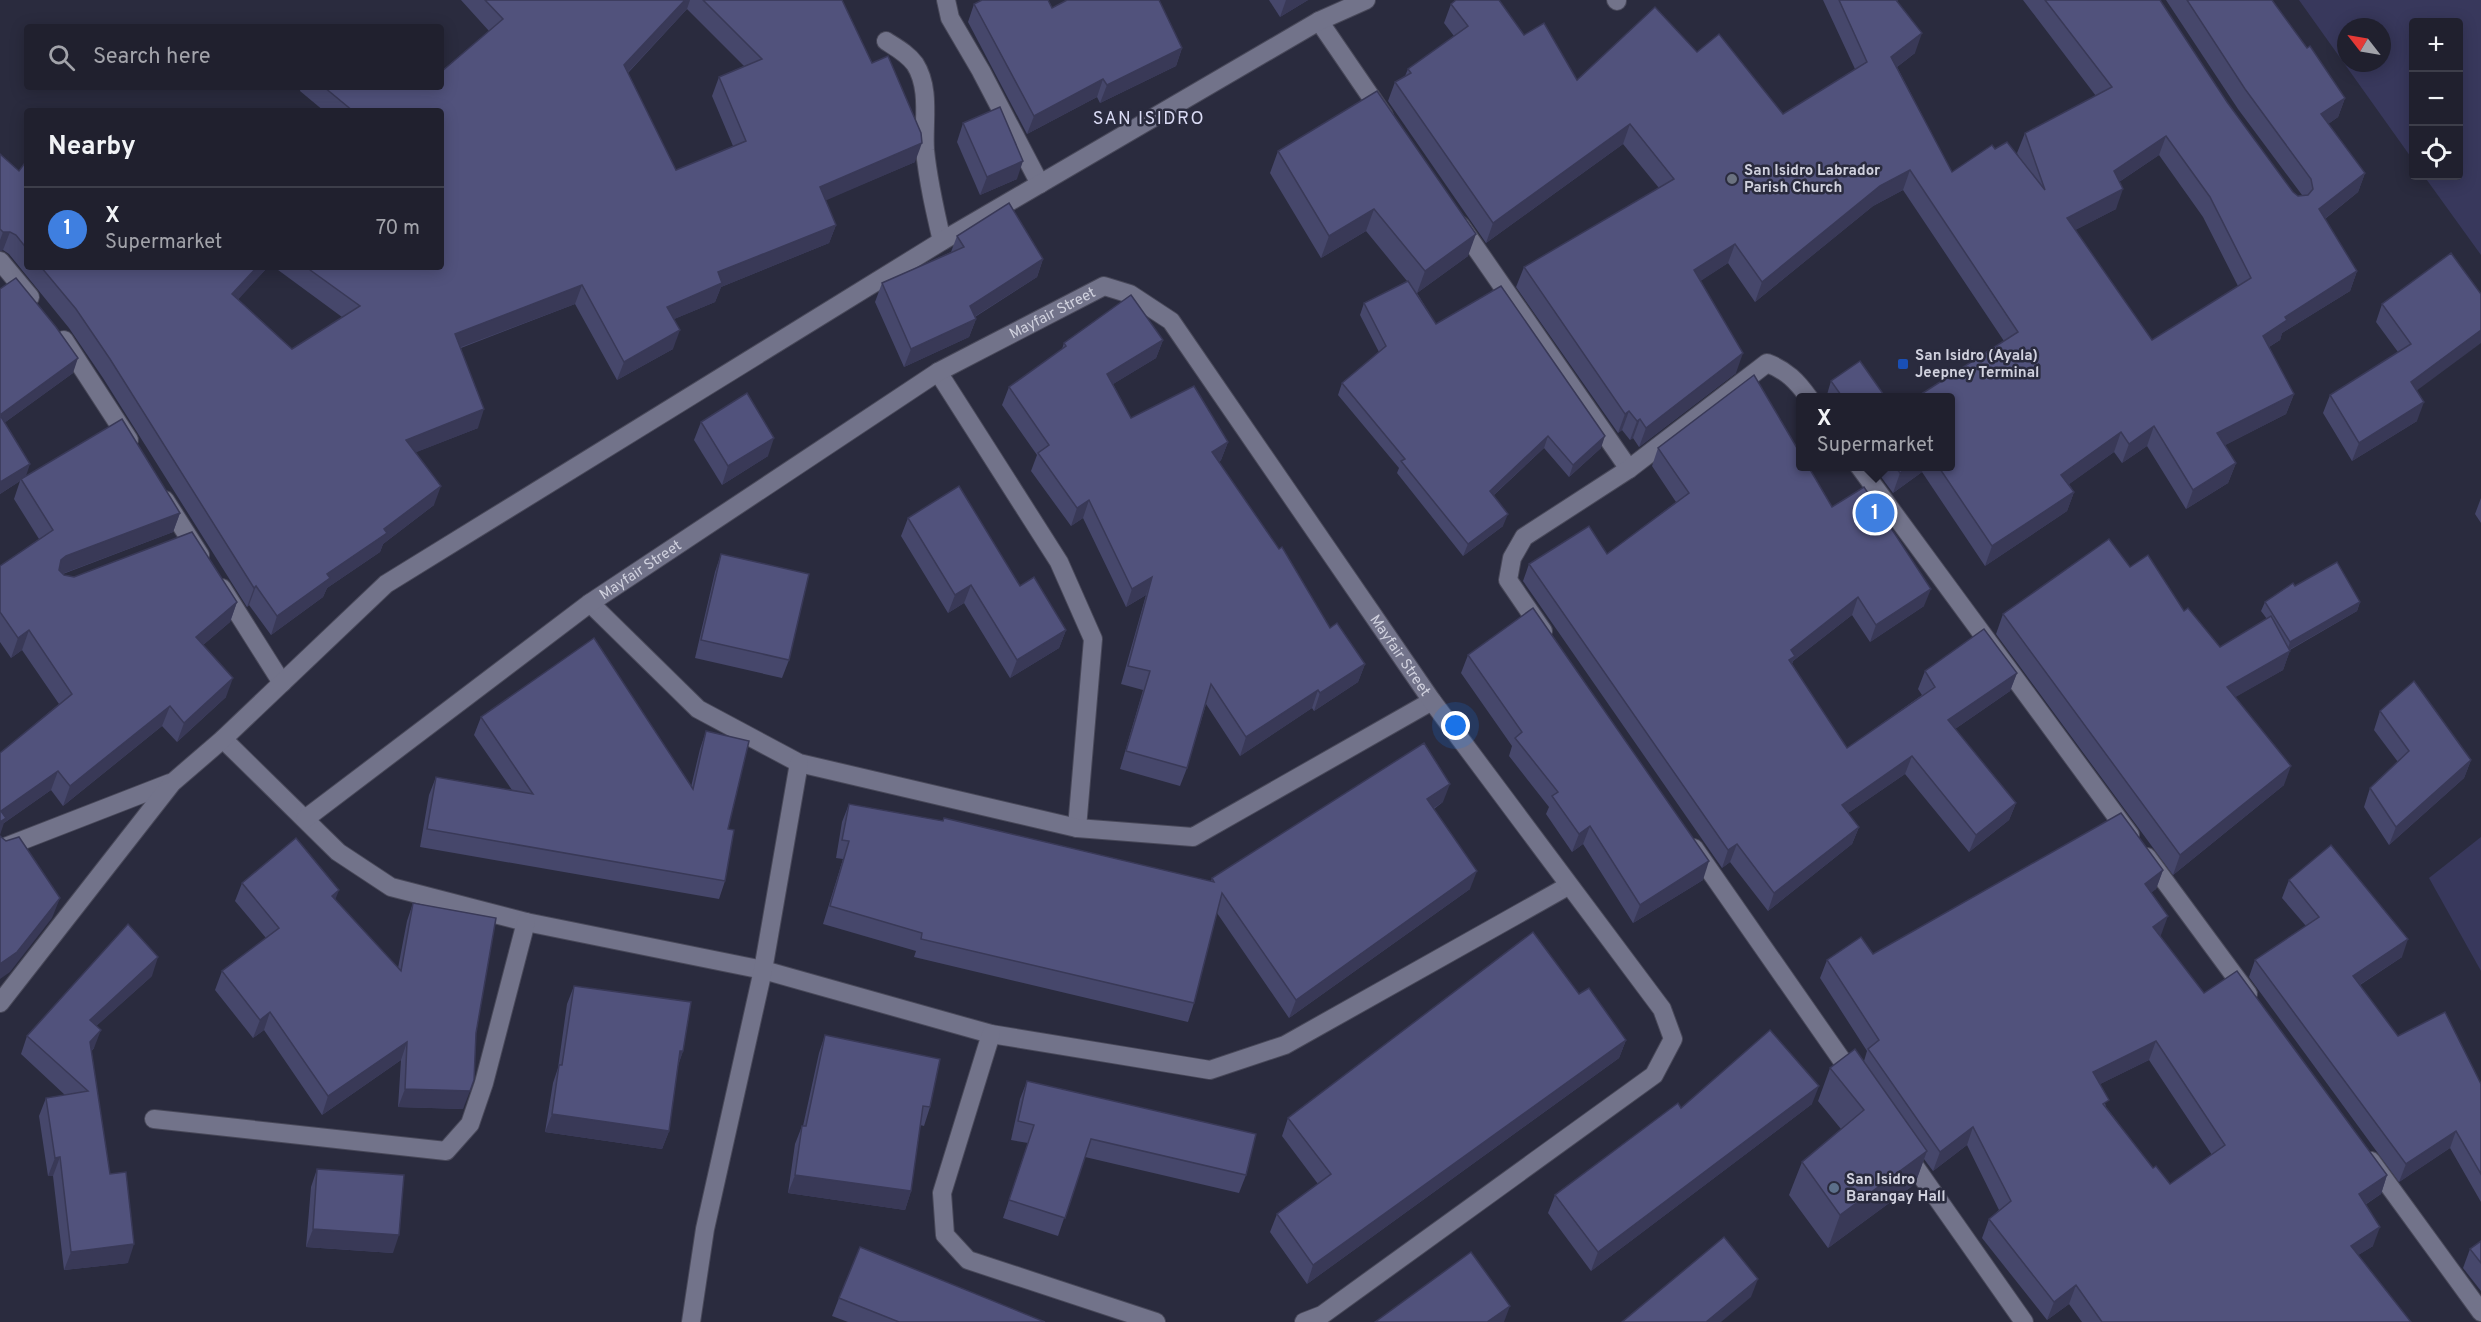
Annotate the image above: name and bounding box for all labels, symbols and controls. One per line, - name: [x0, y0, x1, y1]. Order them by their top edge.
- north arrow: [2337, 18, 2391, 72]
- map controls: [2409, 18, 2463, 180]
- button: +: [2409, 18, 2463, 72]
- search box: [24, 24, 444, 90]
- icon: search: [45, 41, 78, 74]
- text: Search here: [93, 44, 211, 71]
- button: −: [2409, 72, 2463, 126]
- district label: SAN ISIDRO: [1093, 108, 1205, 131]
- button: locate: [2409, 126, 2463, 180]
- text: Nearby: [48, 131, 136, 164]
- place label: San Isidro Labrador Parish Church: [1744, 162, 1881, 198]
- marker: San Isidro Labrador Parish Church: [1725, 172, 1739, 186]
- text: X: [105, 203, 120, 230]
- text: 1: [64, 216, 72, 242]
- text: 70 m: [376, 216, 420, 242]
- text: Supermarket: [105, 230, 222, 256]
- street label: Mayfair Street: [1007, 284, 1099, 344]
- place label: San Isidro (Ayala) Jeepney Terminal: [1915, 347, 2039, 383]
- marker: San Isidro (Ayala) Jeepney Terminal: [1896, 357, 1910, 371]
- popup: [1796, 393, 1955, 471]
- text: X: [1817, 406, 1832, 433]
- text: Supermarket: [1817, 433, 1934, 459]
- pin: 1: [1856, 490, 1894, 536]
- street label: Mayfair Street: [596, 537, 686, 605]
- street label: Mayfair Street: [1365, 612, 1434, 701]
- your location: [1441, 711, 1470, 740]
- place label: San Isidro Barangay Hall: [1846, 1171, 1946, 1207]
- marker: San Isidro Barangay Hall: [1827, 1181, 1841, 1195]

